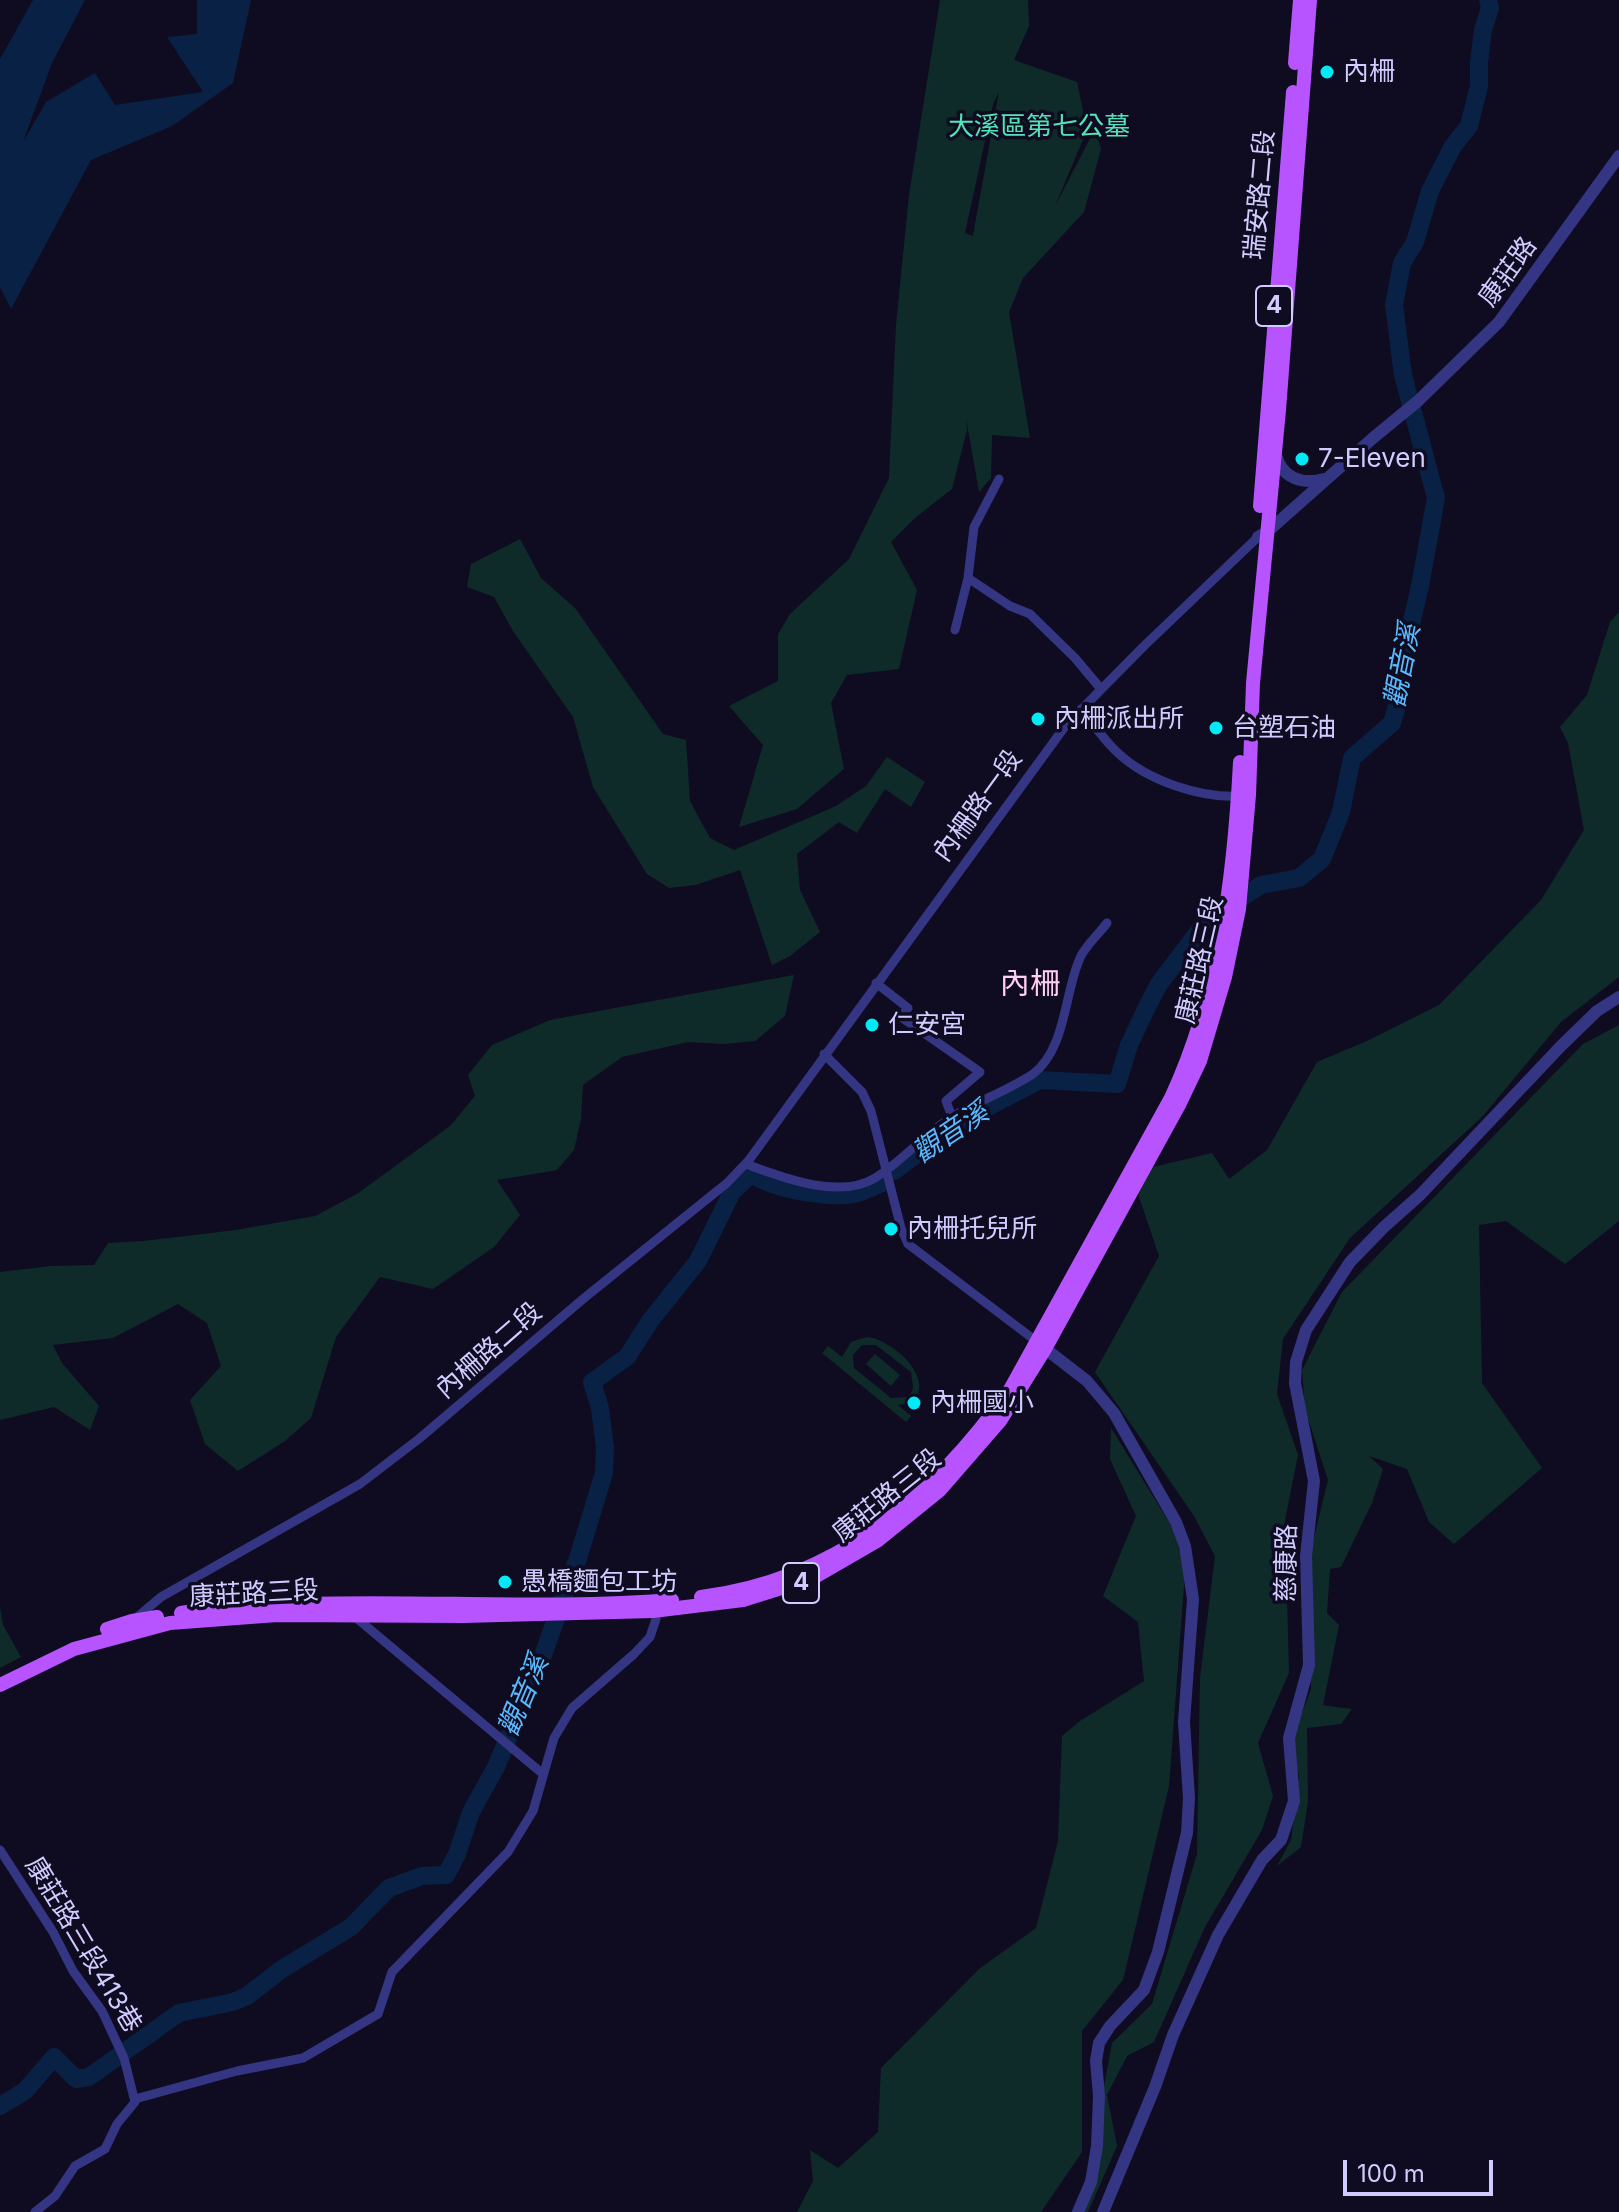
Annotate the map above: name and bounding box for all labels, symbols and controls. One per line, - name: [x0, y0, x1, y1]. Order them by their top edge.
- place label: 內柵: [1343, 56, 1395, 88]
- marker: 內柵: [1318, 63, 1336, 81]
- park label: 大溪區第七公墓: [948, 111, 1130, 143]
- street label: 瑞安路二段: [1239, 129, 1281, 261]
- street label: 康莊路: [1472, 231, 1544, 313]
- road number: 4: [1256, 286, 1292, 326]
- place label: 7-Eleven: [1318, 443, 1426, 475]
- marker: 7-Eleven: [1293, 450, 1311, 468]
- water label: 觀音溪: [1378, 622, 1428, 710]
- place label: 內柵派出所: [1054, 703, 1184, 735]
- marker: 內柵派出所: [1029, 710, 1047, 728]
- place label: 台塑石油: [1232, 712, 1336, 744]
- marker: 台塑石油: [1207, 719, 1225, 737]
- street label: 內柵路一段: [927, 744, 1029, 868]
- street label: 康莊路三段: [1170, 893, 1230, 1027]
- district label: 內柵: [1000, 967, 1060, 1003]
- place label: 仁安宮: [888, 1009, 966, 1041]
- marker: 仁安宮: [863, 1016, 881, 1034]
- water label: 觀音溪: [907, 1096, 995, 1170]
- place label: 內柵托兒所: [907, 1213, 1037, 1245]
- marker: 內柵托兒所: [882, 1220, 900, 1238]
- street label: 內柵路二段: [430, 1297, 548, 1405]
- place label: 內柵國小: [930, 1387, 1034, 1419]
- marker: 內柵國小: [905, 1394, 923, 1412]
- street label: 康莊路三段: [827, 1443, 947, 1549]
- street label: 慈康路: [1271, 1524, 1303, 1602]
- road number: 4: [783, 1563, 819, 1603]
- place label: 愚橋麵包工坊: [521, 1566, 677, 1598]
- marker: 愚橋麵包工坊: [496, 1573, 514, 1591]
- street label: 康莊路三段: [188, 1575, 320, 1613]
- water label: 觀音溪: [492, 1651, 556, 1741]
- street label: 康莊路三段413巷: [18, 1852, 148, 2038]
- scale bar: [1347, 2144, 1497, 2194]
- text: 100 m: [1357, 2159, 1425, 2188]

